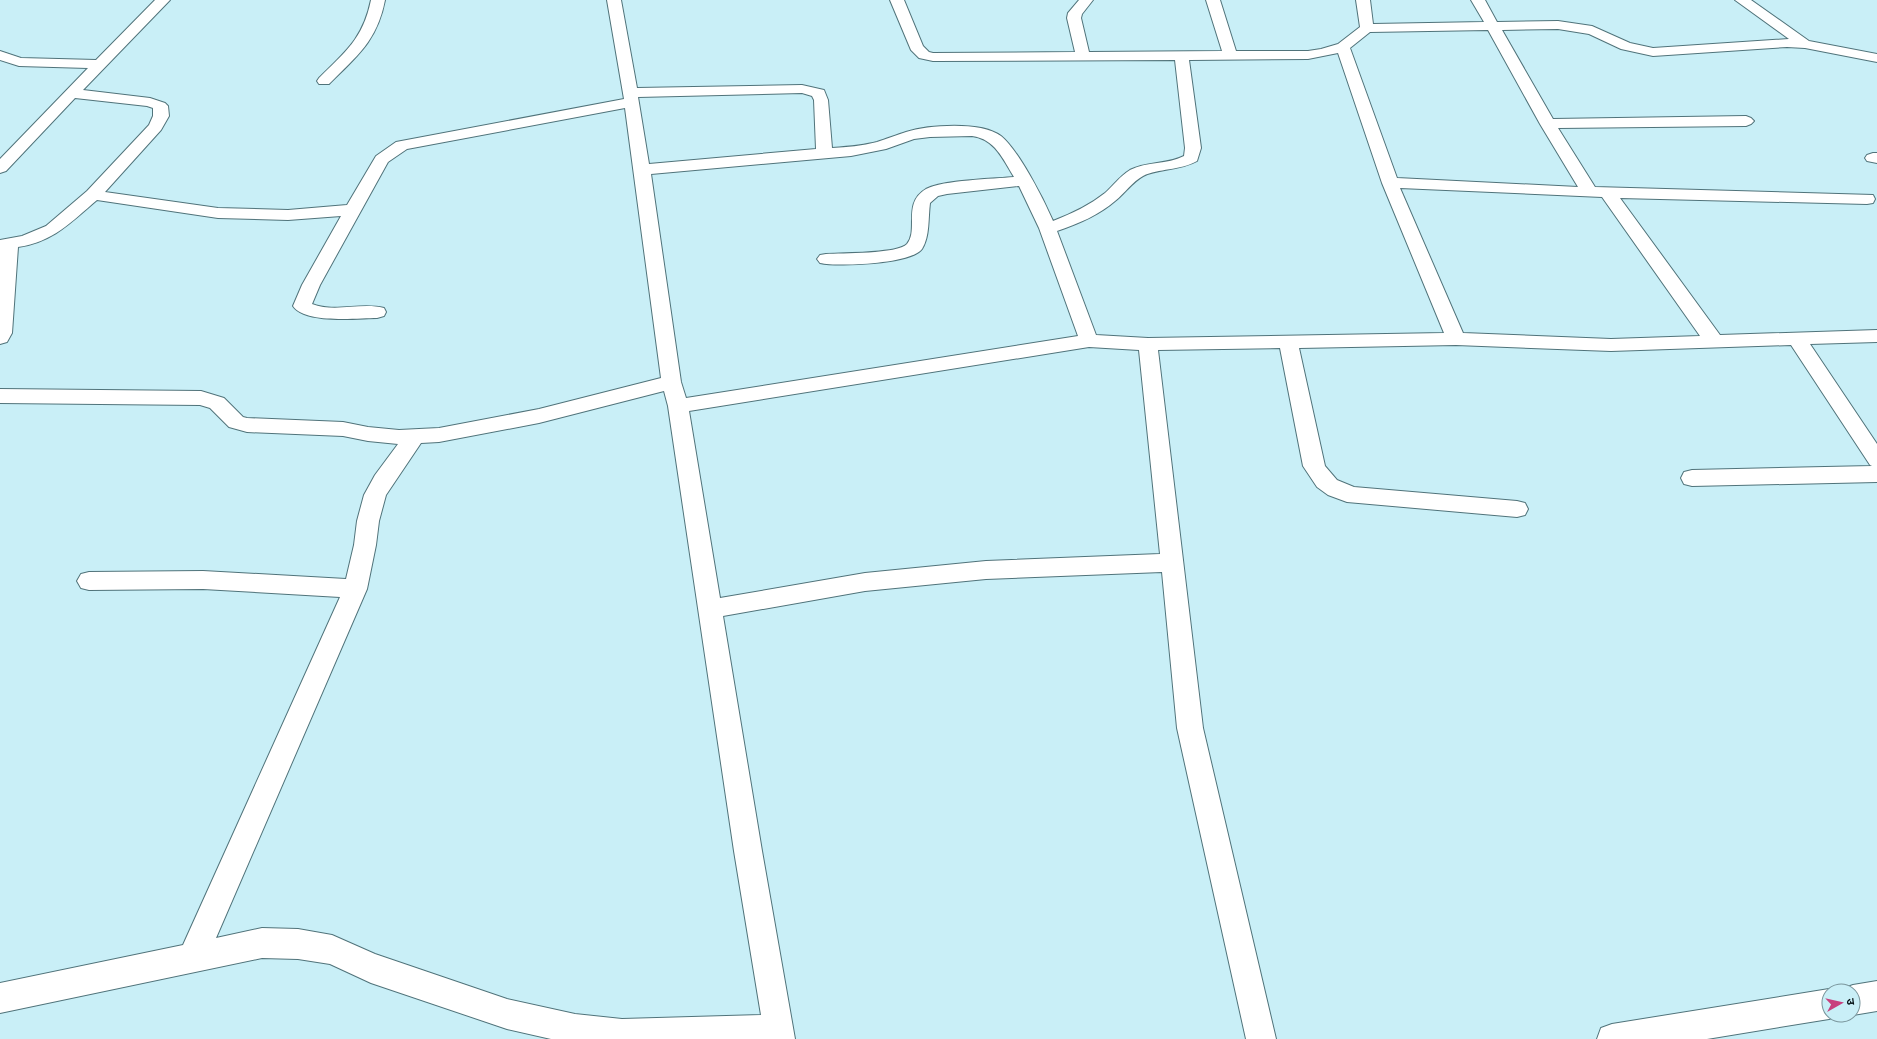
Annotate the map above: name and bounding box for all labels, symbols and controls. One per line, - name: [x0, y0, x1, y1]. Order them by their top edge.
- north arrow: [1821, 983, 1861, 1023]
- text: उ: [1845, 998, 1857, 1006]

